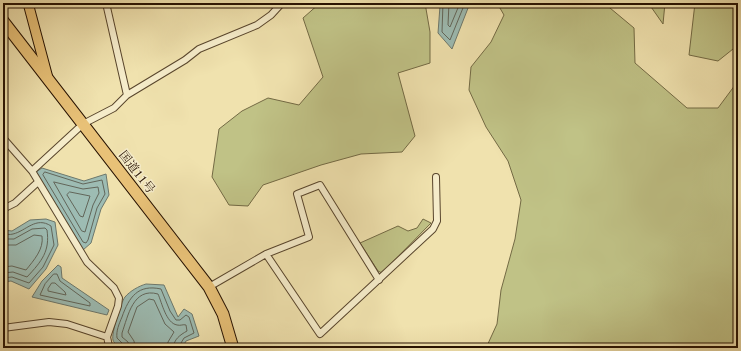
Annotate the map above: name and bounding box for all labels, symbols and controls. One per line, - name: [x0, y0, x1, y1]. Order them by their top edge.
- street label: 国道11号: [116, 148, 158, 196]

